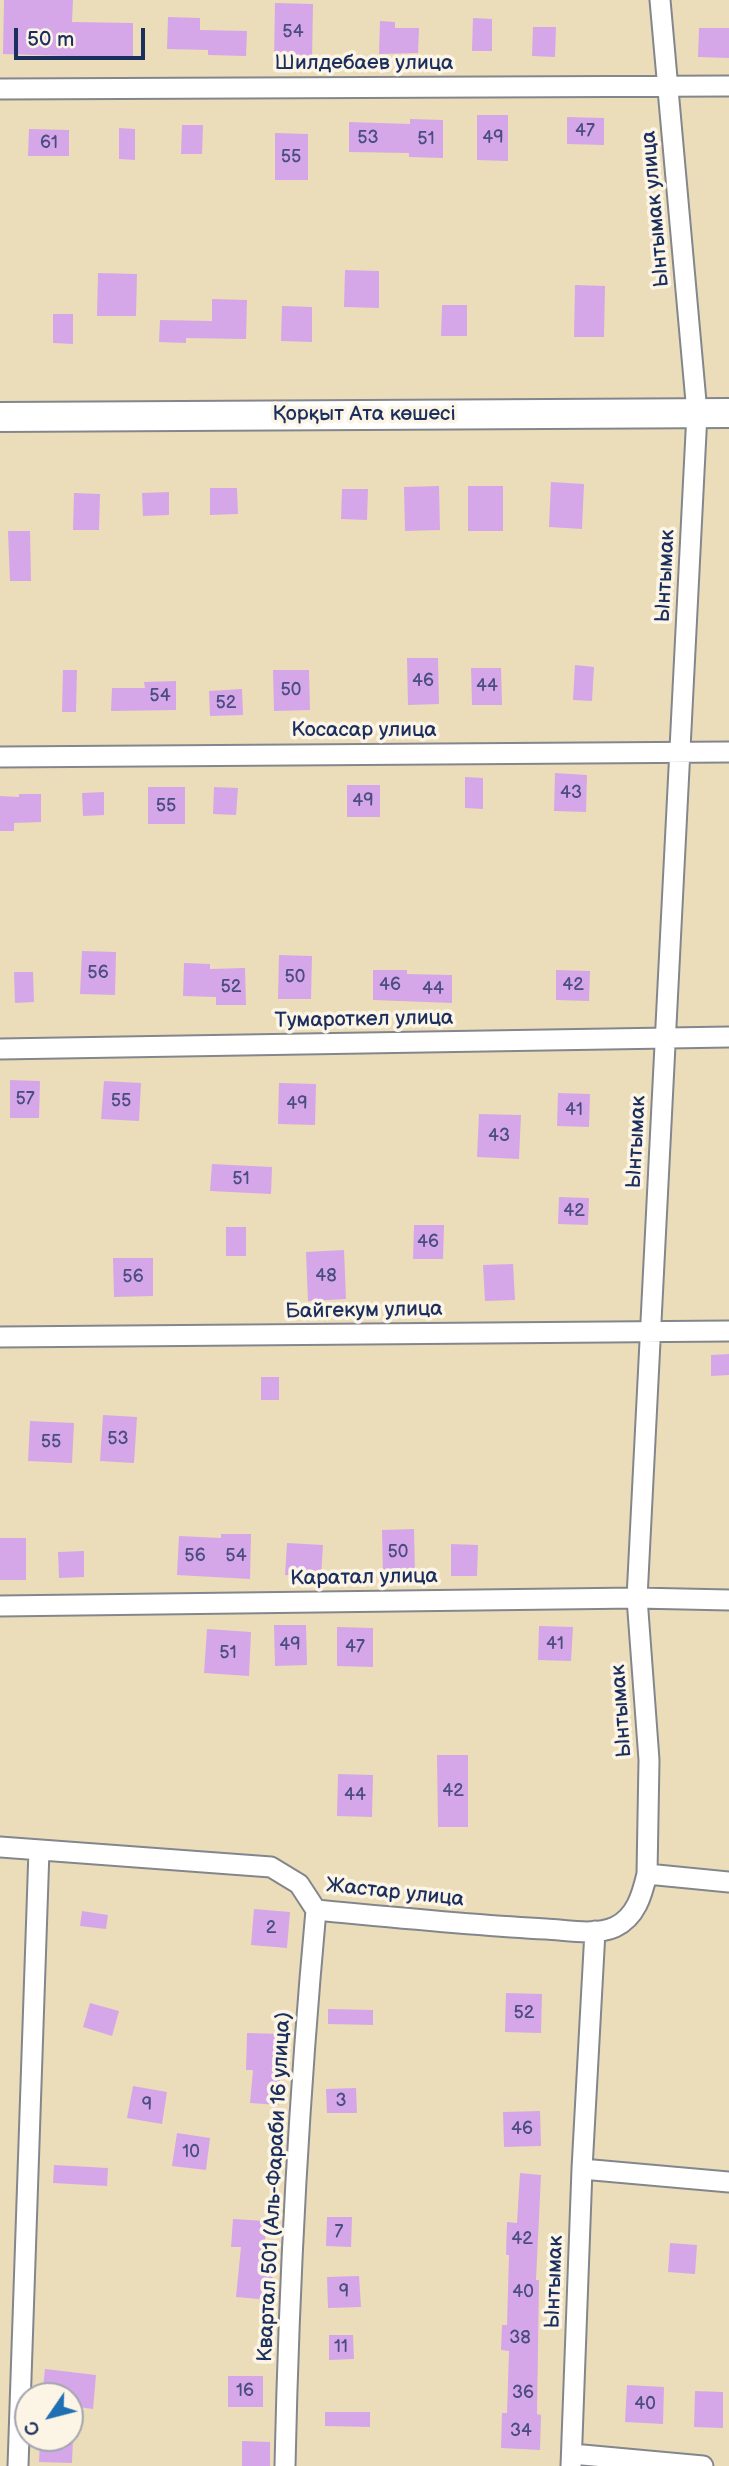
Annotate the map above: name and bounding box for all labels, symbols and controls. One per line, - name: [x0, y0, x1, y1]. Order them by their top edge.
- scale bar: [18, 14, 149, 58]
- house number: 54: [282, 21, 304, 43]
- text: 50 m: [27, 27, 74, 52]
- street label: Шилдебаев улица: [275, 51, 453, 77]
- house number: 47: [575, 120, 595, 142]
- house number: 53: [357, 127, 379, 149]
- house number: 49: [482, 127, 504, 149]
- house number: 51: [417, 128, 435, 150]
- street label: Ынтымак улица: [637, 130, 675, 288]
- house number: 61: [40, 132, 58, 154]
- house number: 55: [281, 146, 301, 168]
- street label: Қорқыт Ата көшесі: [272, 402, 456, 428]
- street label: Ынтымак: [651, 529, 681, 623]
- house number: 46: [412, 670, 434, 692]
- house number: 44: [476, 675, 498, 697]
- house number: 50: [281, 679, 301, 701]
- house number: 54: [149, 685, 171, 707]
- house number: 52: [216, 692, 236, 714]
- street label: Косасар улица: [291, 718, 437, 744]
- house number: 43: [560, 782, 582, 804]
- house number: 49: [352, 790, 374, 812]
- house number: 55: [156, 795, 176, 817]
- house number: 56: [87, 962, 109, 984]
- house number: 50: [285, 966, 305, 988]
- house number: 46: [379, 974, 401, 996]
- house number: 42: [562, 974, 584, 996]
- house number: 52: [221, 976, 241, 998]
- house number: 44: [422, 978, 444, 1000]
- street label: Тумароткел улица: [274, 1006, 454, 1034]
- house number: 57: [15, 1088, 35, 1110]
- house number: 55: [111, 1090, 131, 1112]
- house number: 49: [286, 1093, 308, 1115]
- street label: Ынтымак: [622, 1095, 652, 1189]
- house number: 41: [565, 1099, 583, 1121]
- house number: 43: [488, 1125, 510, 1147]
- house number: 51: [232, 1168, 250, 1190]
- house number: 42: [563, 1200, 585, 1222]
- house number: 46: [417, 1231, 439, 1253]
- house number: 48: [315, 1265, 337, 1287]
- house number: 56: [122, 1266, 144, 1288]
- street label: Байгекум улица: [285, 1297, 443, 1325]
- house number: 53: [107, 1428, 129, 1450]
- house number: 55: [41, 1431, 61, 1453]
- house number: 50: [388, 1541, 408, 1563]
- house number: 56: [184, 1545, 206, 1567]
- house number: 54: [225, 1545, 247, 1567]
- street label: Каратал улица: [290, 1564, 438, 1592]
- house number: 41: [546, 1633, 564, 1655]
- house number: 49: [279, 1634, 301, 1656]
- house number: 47: [345, 1636, 365, 1658]
- house number: 51: [219, 1642, 237, 1664]
- street label: Ынтымак: [606, 1664, 638, 1758]
- house number: 42: [442, 1780, 464, 1802]
- house number: 44: [344, 1784, 366, 1806]
- street label: Жастар улица: [325, 1873, 465, 1913]
- house number: 2: [266, 1917, 276, 1939]
- house number: 52: [514, 2002, 534, 2024]
- street label: Квартал 501 (Аль-Фараби 16 улица): [253, 2011, 297, 2363]
- house number: 3: [335, 2090, 347, 2112]
- house number: 9: [142, 2094, 152, 2116]
- house number: 46: [511, 2118, 533, 2140]
- house number: 10: [182, 2141, 200, 2163]
- house number: 7: [335, 2221, 343, 2243]
- house number: 42: [511, 2228, 533, 2250]
- street label: Ынтымак: [541, 2235, 569, 2329]
- house number: 9: [339, 2281, 349, 2303]
- house number: 40: [512, 2281, 534, 2303]
- house number: 38: [509, 2327, 531, 2349]
- house number: 11: [334, 2336, 348, 2358]
- house number: 16: [236, 2380, 254, 2402]
- north arrow: [14, 2382, 84, 2452]
- house number: 36: [512, 2382, 534, 2404]
- house number: 40: [634, 2393, 656, 2415]
- text: С: [20, 2416, 46, 2440]
- house number: 34: [510, 2420, 532, 2442]

